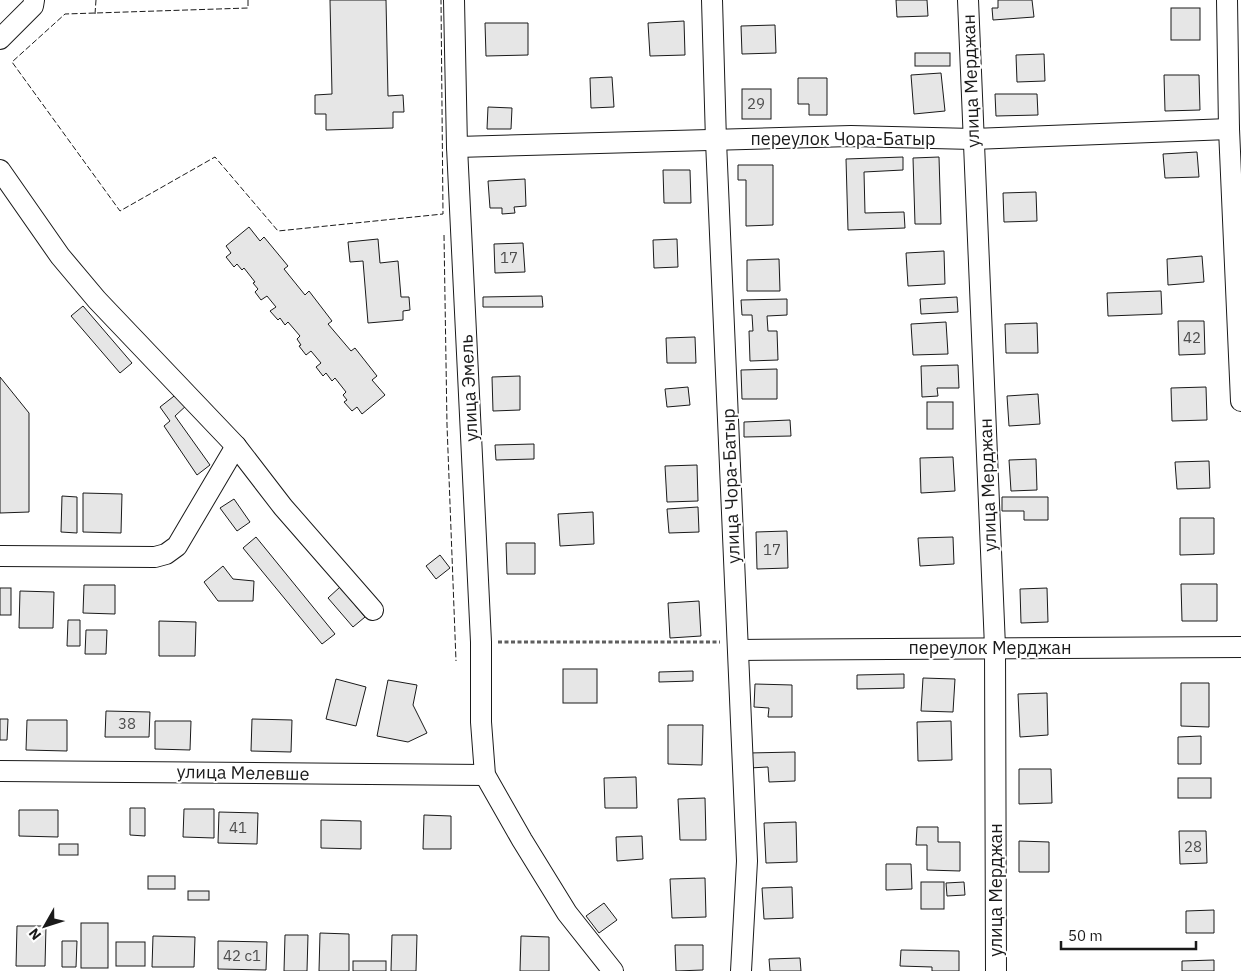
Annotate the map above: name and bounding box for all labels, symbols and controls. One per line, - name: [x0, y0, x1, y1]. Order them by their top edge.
- street label: улица Мерджан: [957, 14, 984, 148]
- house number: 29: [747, 94, 765, 113]
- street label: переулок Чора-Батыр: [750, 127, 936, 150]
- house number: 17: [500, 248, 518, 267]
- house number: 42: [1183, 328, 1201, 347]
- street label: улица Эмель: [454, 334, 483, 442]
- street label: улица Чора-Батыр: [716, 408, 745, 564]
- street label: улица Мерджан: [974, 418, 1001, 552]
- house number: 17: [763, 540, 781, 559]
- street label: переулок Мерджан: [908, 636, 1072, 659]
- house number: 38: [118, 714, 136, 733]
- street label: улица Мелевше: [176, 760, 310, 785]
- house number: 41: [229, 818, 247, 837]
- street label: улица Мерджан: [984, 823, 1007, 957]
- house number: 28: [1184, 837, 1202, 856]
- north arrow: [20, 901, 70, 951]
- scale bar: [1061, 918, 1196, 950]
- text: N: [25, 925, 45, 944]
- text: 50 m: [1068, 926, 1103, 945]
- house number: 42 с1: [223, 946, 261, 965]

